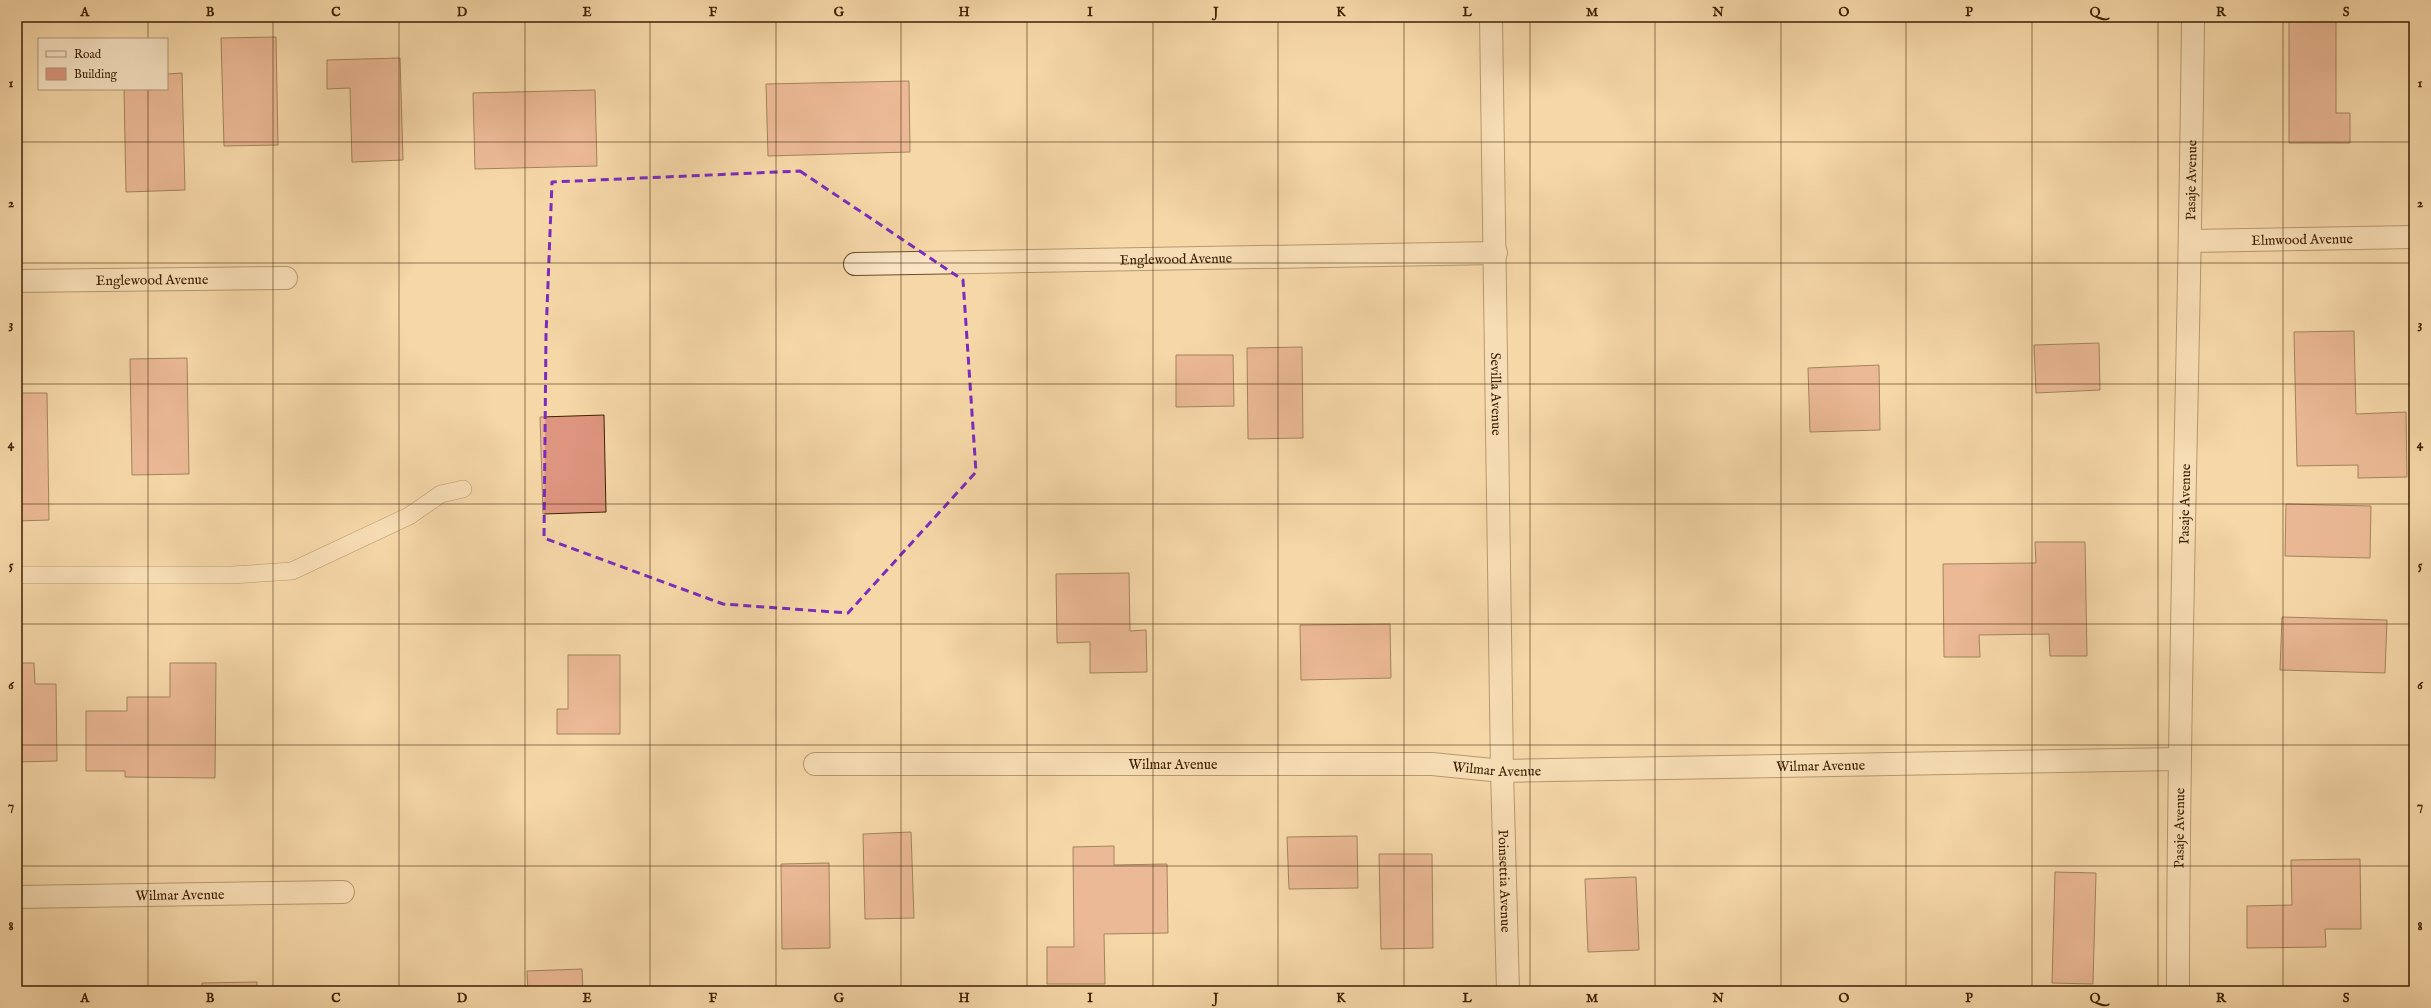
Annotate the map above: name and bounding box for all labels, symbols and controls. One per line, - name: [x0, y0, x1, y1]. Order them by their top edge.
- text: A: [80, 4, 91, 21]
- text: B: [206, 4, 215, 21]
- text: C: [331, 4, 341, 21]
- text: D: [457, 4, 468, 21]
- text: E: [582, 4, 592, 21]
- text: F: [709, 4, 718, 21]
- text: G: [834, 4, 845, 21]
- text: H: [958, 4, 970, 21]
- text: I: [1087, 4, 1093, 21]
- text: J: [1211, 4, 1219, 21]
- text: K: [1336, 4, 1346, 21]
- text: L: [1461, 4, 1472, 21]
- text: M: [1586, 4, 1599, 21]
- text: N: [1711, 4, 1724, 21]
- text: O: [1839, 4, 1850, 21]
- text: P: [1965, 4, 1973, 21]
- text: Q: [2090, 4, 2110, 21]
- text: R: [2216, 4, 2227, 21]
- text: S: [2343, 4, 2350, 21]
- legend: [38, 38, 168, 90]
- text: Road: [74, 47, 102, 62]
- text: Building: [74, 67, 118, 82]
- text: 1: [9, 75, 14, 92]
- text: 1: [2418, 75, 2423, 92]
- street label: Pasaje Avenue: [2182, 139, 2201, 221]
- text: 2: [8, 195, 14, 212]
- text: 2: [2417, 195, 2423, 212]
- street label: Elmwood Avenue: [2251, 230, 2354, 250]
- street label: Englewood Avenue: [1120, 250, 1233, 269]
- street label: Englewood Avenue: [96, 271, 209, 290]
- text: 3: [9, 316, 14, 333]
- text: 3: [2418, 316, 2423, 333]
- street label: Sevilla Avenue: [1486, 352, 1505, 436]
- text: 4: [8, 436, 15, 453]
- text: 4: [2417, 436, 2424, 453]
- street label: Pasaje Avenue: [2176, 463, 2195, 545]
- text: 5: [9, 557, 14, 574]
- text: 5: [2418, 557, 2423, 574]
- text: 6: [8, 677, 14, 694]
- text: 6: [2417, 677, 2423, 694]
- street label: Wilmar Avenue: [1129, 756, 1218, 774]
- street label: Wilmar Avenue: [1776, 757, 1866, 776]
- street label: Wilmar Avenue: [1451, 758, 1542, 781]
- street label: Pasaje Avenue: [2171, 787, 2189, 868]
- text: 7: [8, 798, 14, 815]
- text: 7: [2417, 798, 2423, 815]
- street label: Poinsettia Avenue: [1494, 829, 1514, 933]
- street label: Wilmar Avenue: [135, 886, 225, 905]
- text: 8: [8, 918, 14, 935]
- text: 8: [2417, 918, 2423, 935]
- text: A: [80, 990, 91, 1007]
- text: B: [206, 990, 215, 1007]
- text: C: [331, 990, 341, 1007]
- text: D: [457, 990, 468, 1007]
- text: E: [582, 990, 592, 1007]
- text: F: [709, 990, 718, 1007]
- text: G: [834, 990, 845, 1007]
- text: H: [958, 990, 970, 1007]
- text: I: [1087, 990, 1093, 1007]
- text: J: [1211, 990, 1219, 1007]
- text: K: [1336, 990, 1346, 1007]
- text: L: [1461, 990, 1472, 1007]
- text: M: [1586, 990, 1599, 1007]
- text: N: [1711, 990, 1724, 1007]
- text: O: [1839, 990, 1850, 1007]
- text: P: [1965, 990, 1973, 1007]
- text: Q: [2090, 990, 2110, 1007]
- text: R: [2216, 990, 2227, 1007]
- text: S: [2343, 990, 2350, 1007]

